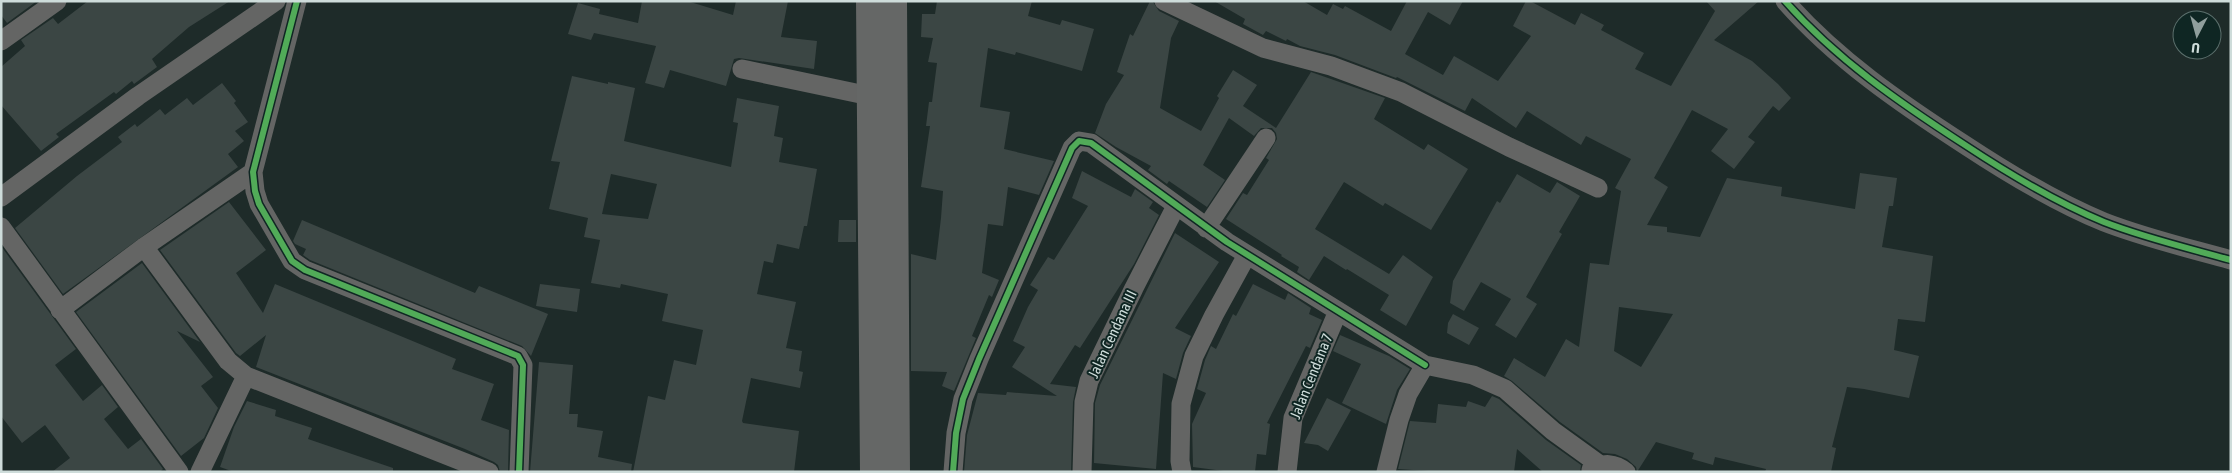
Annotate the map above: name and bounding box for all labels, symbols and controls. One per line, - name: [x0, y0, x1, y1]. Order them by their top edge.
- north arrow: [2172, 10, 2222, 60]
- text: U: [2191, 40, 2201, 56]
- street label: Jalan Cendana III: [1084, 287, 1140, 381]
- street label: Jalan Cendana 7: [1286, 331, 1336, 421]

